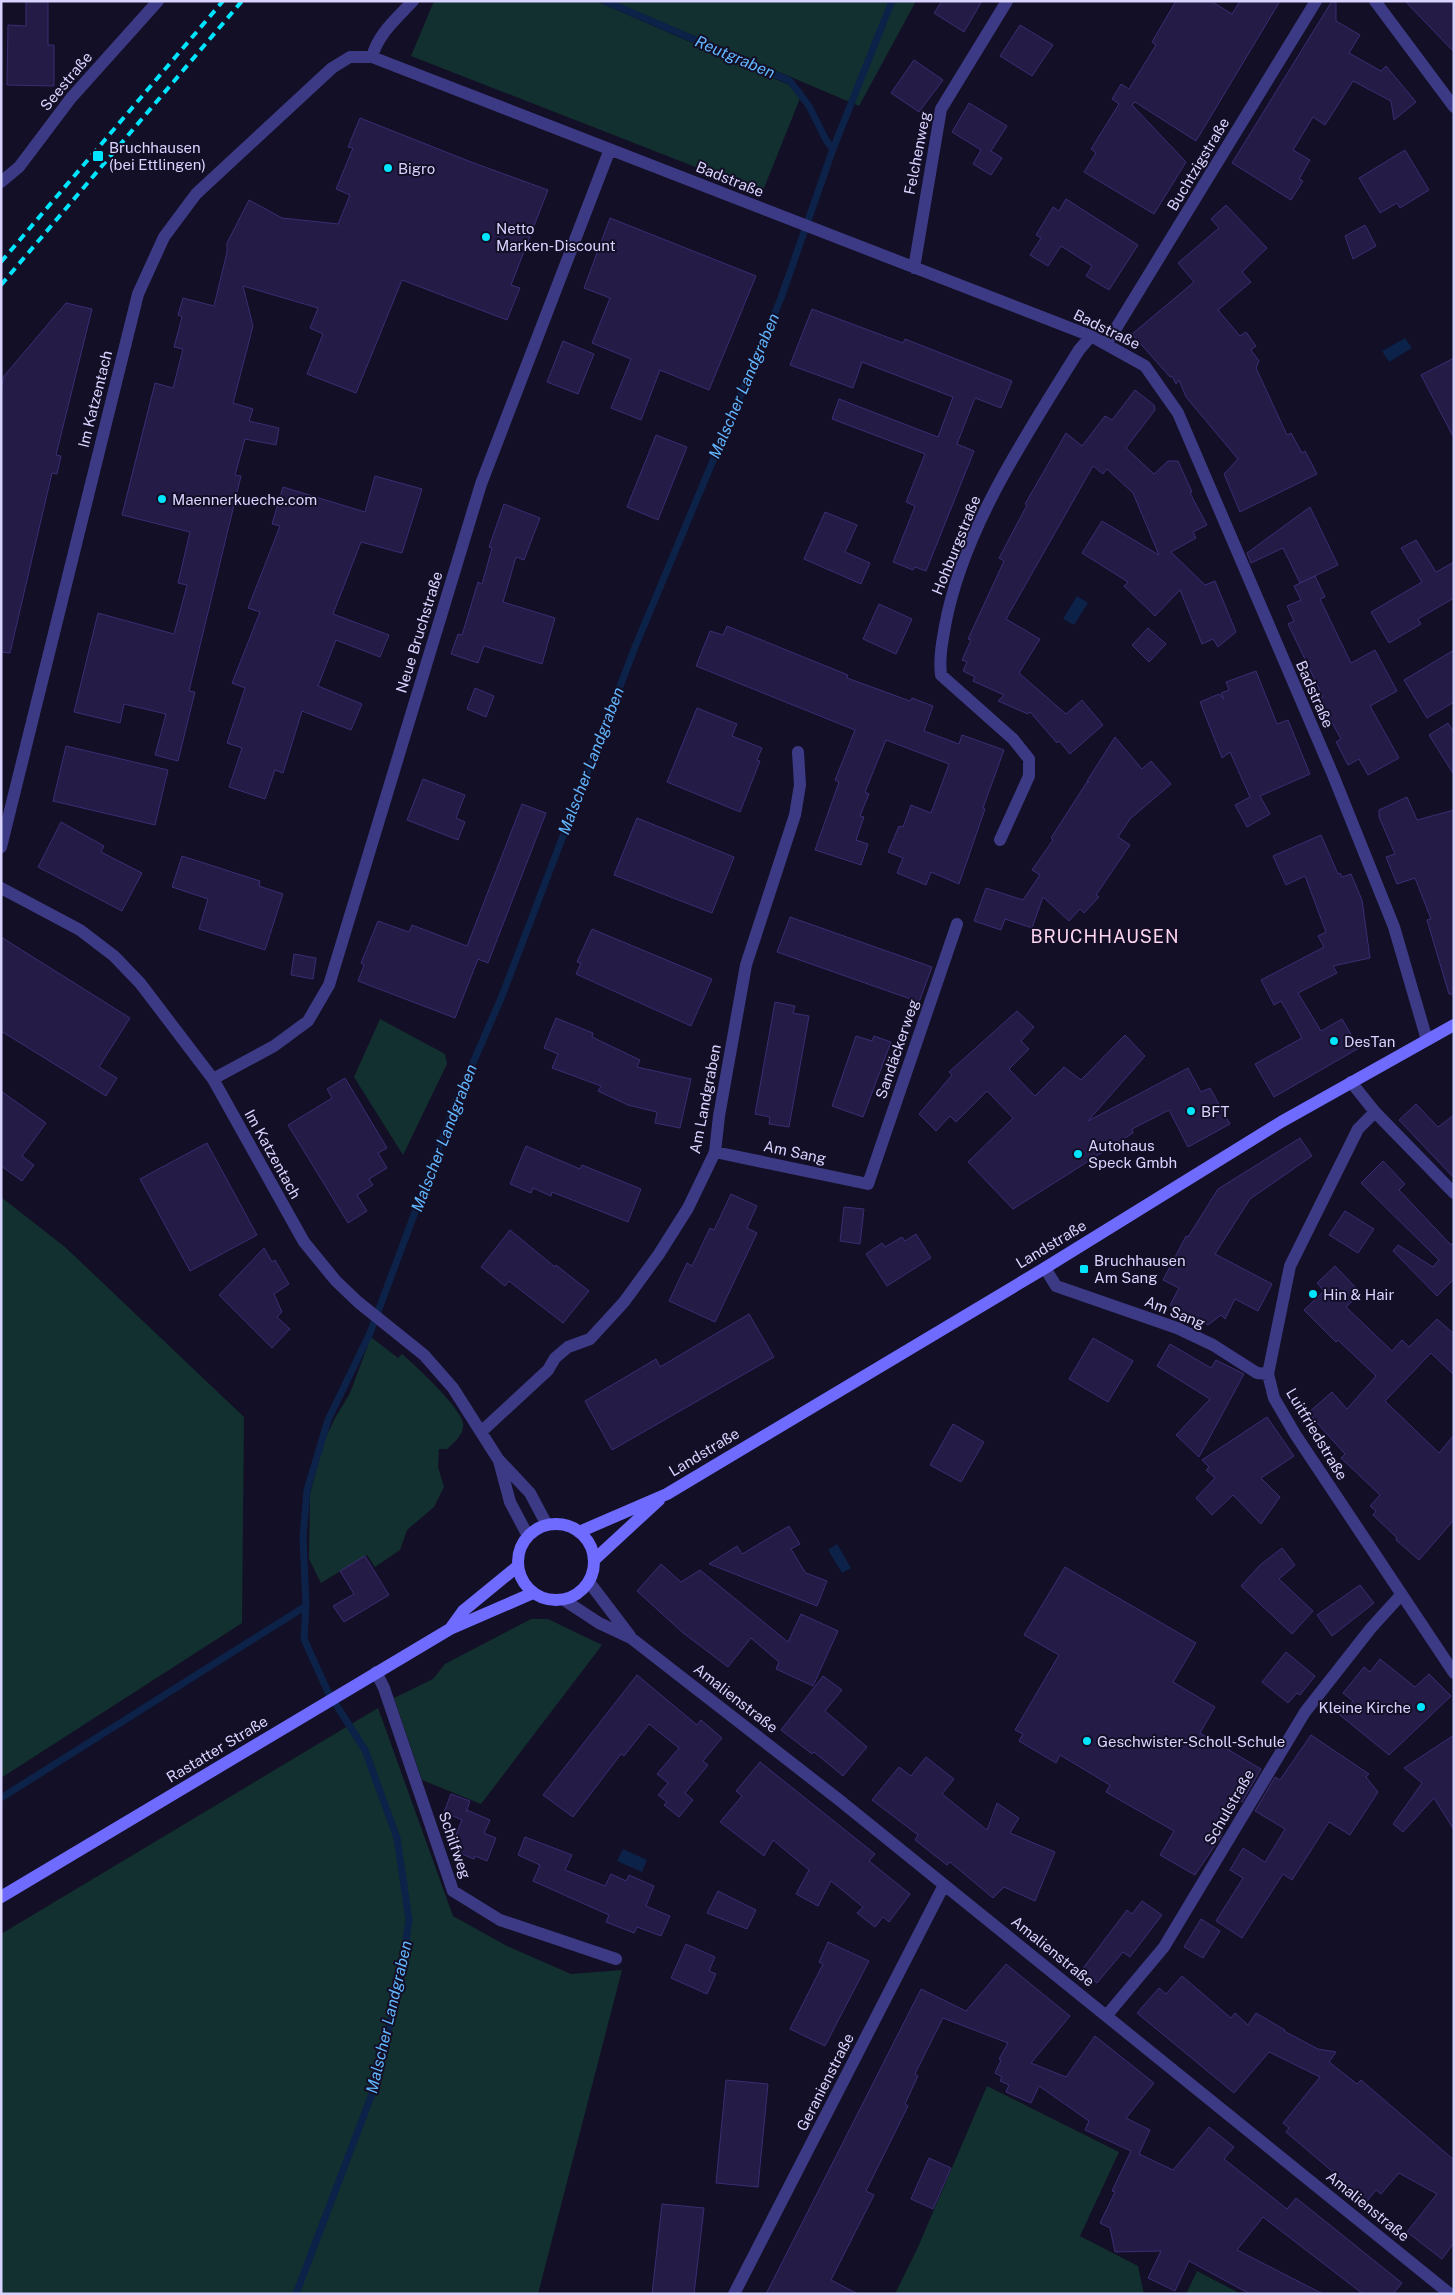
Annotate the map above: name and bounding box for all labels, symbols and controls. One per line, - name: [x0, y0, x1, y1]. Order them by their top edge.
- water label: Reutgraben: [692, 32, 778, 82]
- street label: Seestraße: [37, 48, 95, 114]
- street label: Felchenweg: [901, 110, 933, 196]
- street label: Buchtzigstraße: [1164, 114, 1232, 214]
- place label: Bruchhausen (bei Ettlingen): [109, 139, 206, 173]
- marker: Bruchhausen (bei Ettlingen): [91, 149, 105, 163]
- street label: Badstraße: [694, 158, 766, 200]
- place label: Bigro: [398, 160, 435, 177]
- marker: Bigro: [382, 162, 394, 174]
- place label: Netto Marken-Discount: [496, 220, 616, 254]
- marker: Netto Marken-Discount: [480, 231, 492, 243]
- street label: Badstraße: [1071, 306, 1143, 352]
- water label: Malscher Landgraben: [705, 310, 783, 462]
- street label: Im Katzentach: [75, 349, 115, 449]
- place label: Maennerkueche.com: [172, 491, 317, 508]
- marker: Maennerkueche.com: [156, 493, 168, 505]
- street label: Hohburgstraße: [928, 493, 984, 597]
- street label: Neue Bruchstraße: [392, 569, 446, 695]
- street label: Badstraße: [1293, 658, 1337, 730]
- water label: Malscher Landgraben: [554, 685, 628, 837]
- district label: BRUCHHAUSEN: [1030, 926, 1180, 947]
- street label: Sandäckerweg: [872, 997, 922, 1101]
- place label: DesTan: [1344, 1033, 1395, 1050]
- marker: DesTan: [1328, 1035, 1340, 1047]
- street label: Am Landgraben: [686, 1043, 724, 1155]
- water label: Malscher Landgraben: [407, 1062, 481, 1214]
- place label: BFT: [1201, 1103, 1229, 1120]
- marker: BFT: [1185, 1105, 1197, 1117]
- street label: Im Katzentach: [241, 1106, 305, 1202]
- street label: Am Sang: [762, 1137, 828, 1167]
- place label: Autohaus Speck Gmbh: [1088, 1137, 1177, 1171]
- marker: Autohaus Speck Gmbh: [1072, 1148, 1084, 1160]
- street label: Landstraße: [1013, 1216, 1089, 1272]
- place label: Bruchhausen Am Sang: [1094, 1252, 1186, 1286]
- marker: Bruchhausen Am Sang: [1078, 1263, 1090, 1275]
- place label: Hin & Hair: [1323, 1286, 1394, 1303]
- marker: Hin & Hair: [1307, 1288, 1319, 1300]
- street label: Am Sang: [1142, 1292, 1208, 1332]
- street label: Luitfriedstraße: [1283, 1385, 1351, 1483]
- street label: Landstraße: [666, 1424, 742, 1480]
- street label: Amalienstraße: [691, 1660, 781, 1736]
- place label: Kleine Kirche: [1319, 1699, 1411, 1716]
- marker: Kleine Kirche: [1415, 1701, 1427, 1713]
- street label: Rastatter Straße: [163, 1712, 271, 1786]
- place label: Geschwister-Scholl-Schule: [1097, 1733, 1285, 1750]
- marker: Geschwister-Scholl-Schule: [1081, 1735, 1093, 1747]
- street label: Schulstraße: [1201, 1766, 1257, 1848]
- street label: Schilfweg: [436, 1809, 474, 1881]
- street label: Amalienstraße: [1008, 1912, 1098, 1990]
- water label: Malscher Landgraben: [362, 1939, 416, 2095]
- street label: Geranienstraße: [793, 2030, 857, 2134]
- street label: Amalienstraße: [1323, 2167, 1413, 2245]

